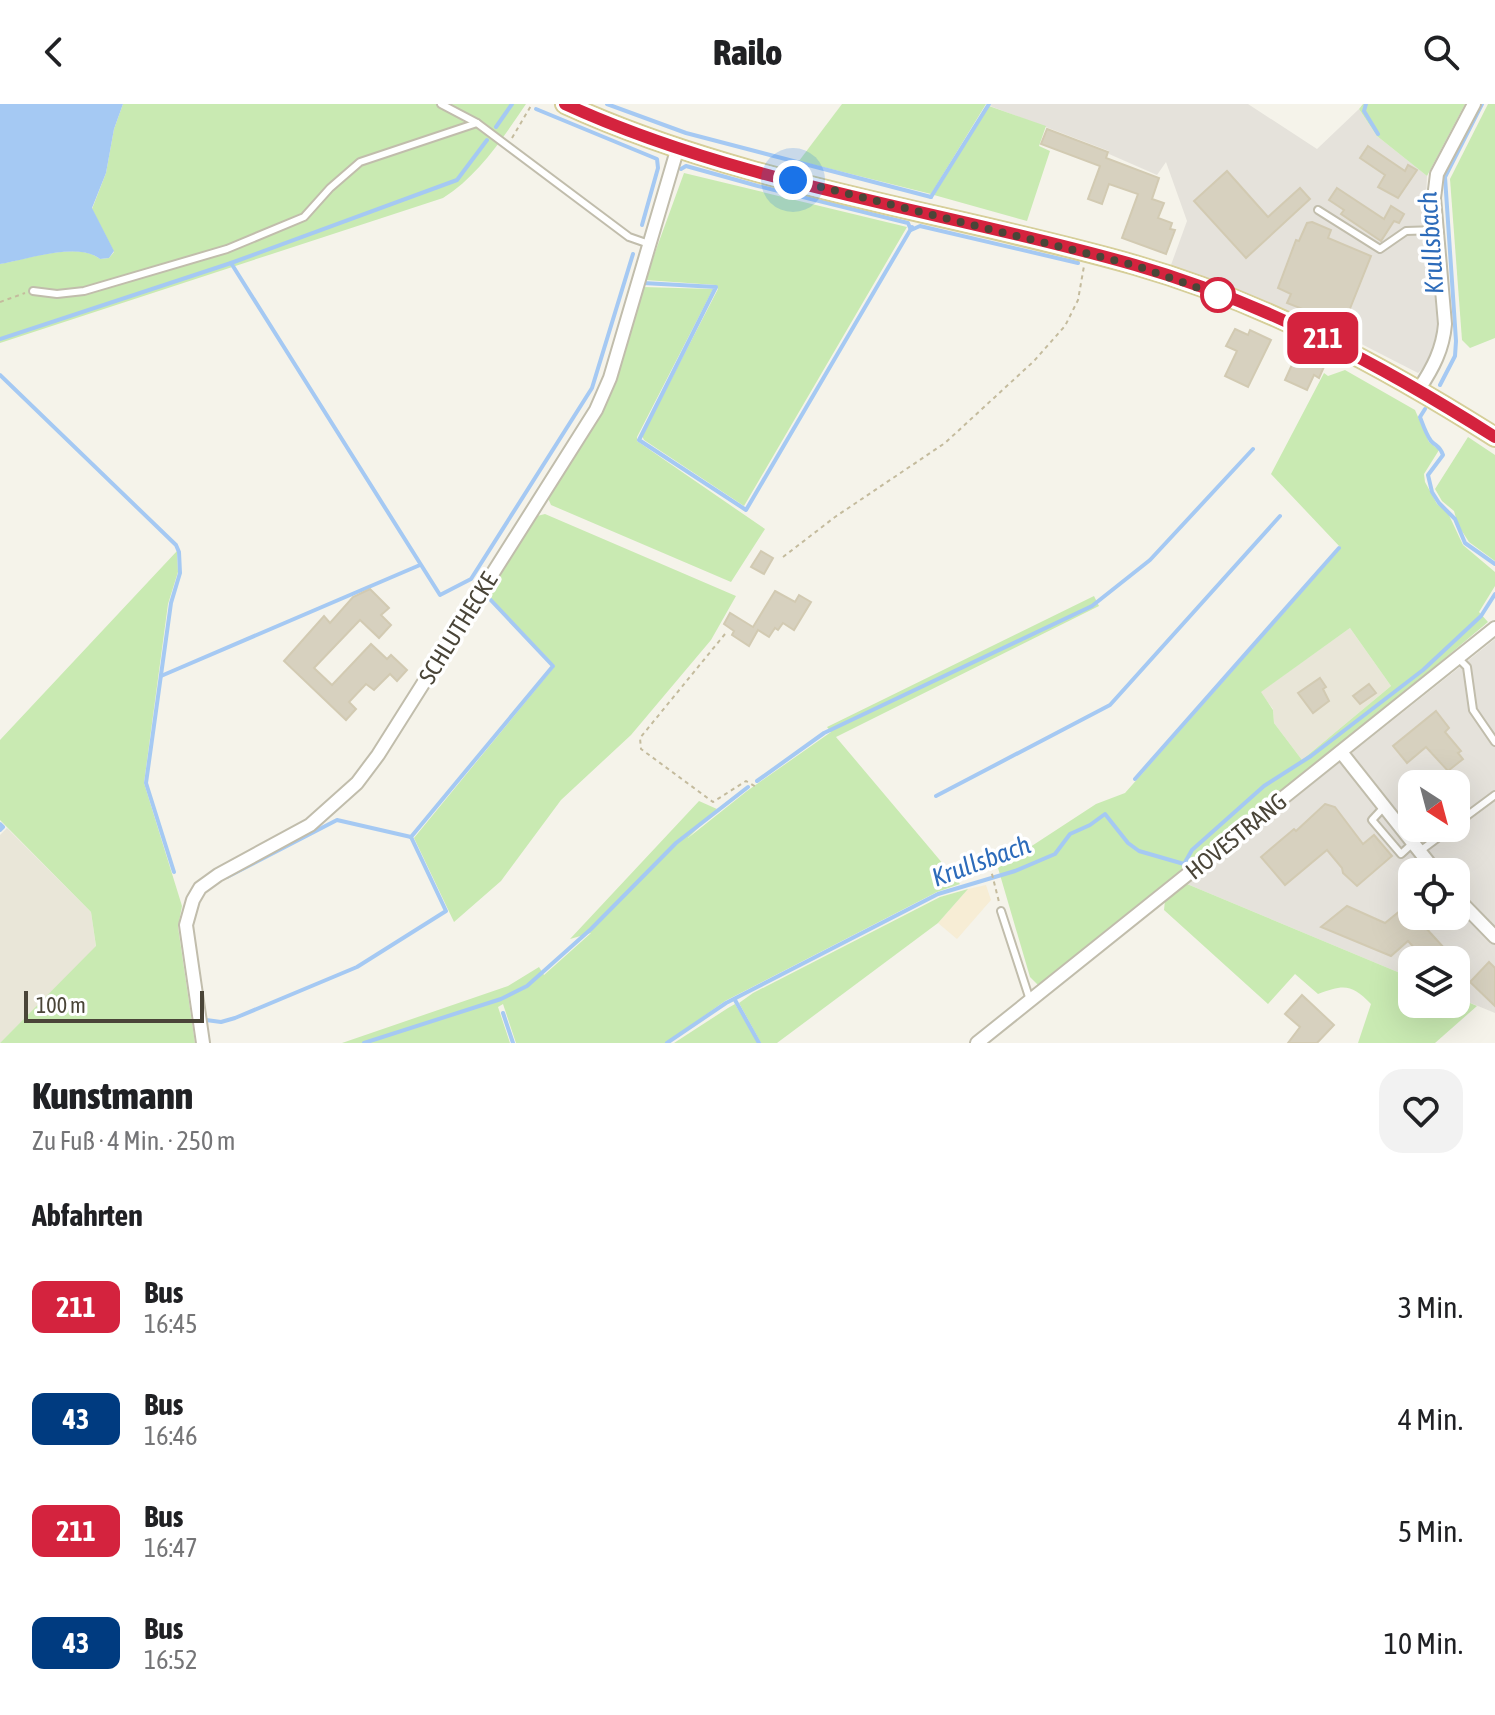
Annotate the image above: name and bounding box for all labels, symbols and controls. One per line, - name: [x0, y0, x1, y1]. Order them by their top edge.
- icon: back: [32, 30, 76, 74]
- icon: search: [1419, 30, 1463, 74]
- text: Railo: [713, 31, 782, 73]
- your location: [773, 160, 813, 200]
- water label: Krullsbach: [1412, 190, 1450, 295]
- unlabelled marker: [1201, 278, 1235, 312]
- line badge: 211: [1277, 312, 1369, 364]
- text: 211: [1303, 322, 1343, 354]
- street label: SCHLUTHECKE: [413, 568, 503, 688]
- north arrow: [1398, 770, 1470, 842]
- map controls: [1398, 770, 1470, 1018]
- street label: HOVESTRANG: [1180, 787, 1292, 885]
- water label: Krullsbach: [928, 829, 1035, 893]
- button: locate: [1398, 858, 1470, 930]
- button: layers: [1398, 946, 1470, 1018]
- scale bar: [24, 987, 204, 1023]
- text: 100 m: [36, 992, 86, 1018]
- button: heart: [1379, 1069, 1463, 1153]
- text: Kunstmann: [32, 1074, 193, 1117]
- text: Zu Fuß · 4 Min. · 250 m: [32, 1126, 236, 1156]
- text: Abfahrten: [32, 1198, 143, 1232]
- text: Bus: [144, 1275, 183, 1309]
- text: 3 Min.: [1398, 1290, 1463, 1324]
- text: 211: [56, 1291, 96, 1323]
- text: 16:45: [144, 1309, 198, 1339]
- text: Bus: [144, 1387, 183, 1421]
- text: 4 Min.: [1398, 1402, 1463, 1436]
- text: 43: [63, 1403, 89, 1435]
- text: 16:46: [144, 1421, 198, 1451]
- text: Bus: [144, 1499, 183, 1533]
- text: 5 Min.: [1398, 1514, 1463, 1548]
- text: 211: [56, 1515, 96, 1547]
- text: 16:47: [144, 1533, 198, 1563]
- text: Bus: [144, 1611, 183, 1645]
- text: 10 Min.: [1384, 1626, 1463, 1660]
- text: 43: [63, 1627, 89, 1659]
- text: 16:52: [144, 1645, 198, 1675]

